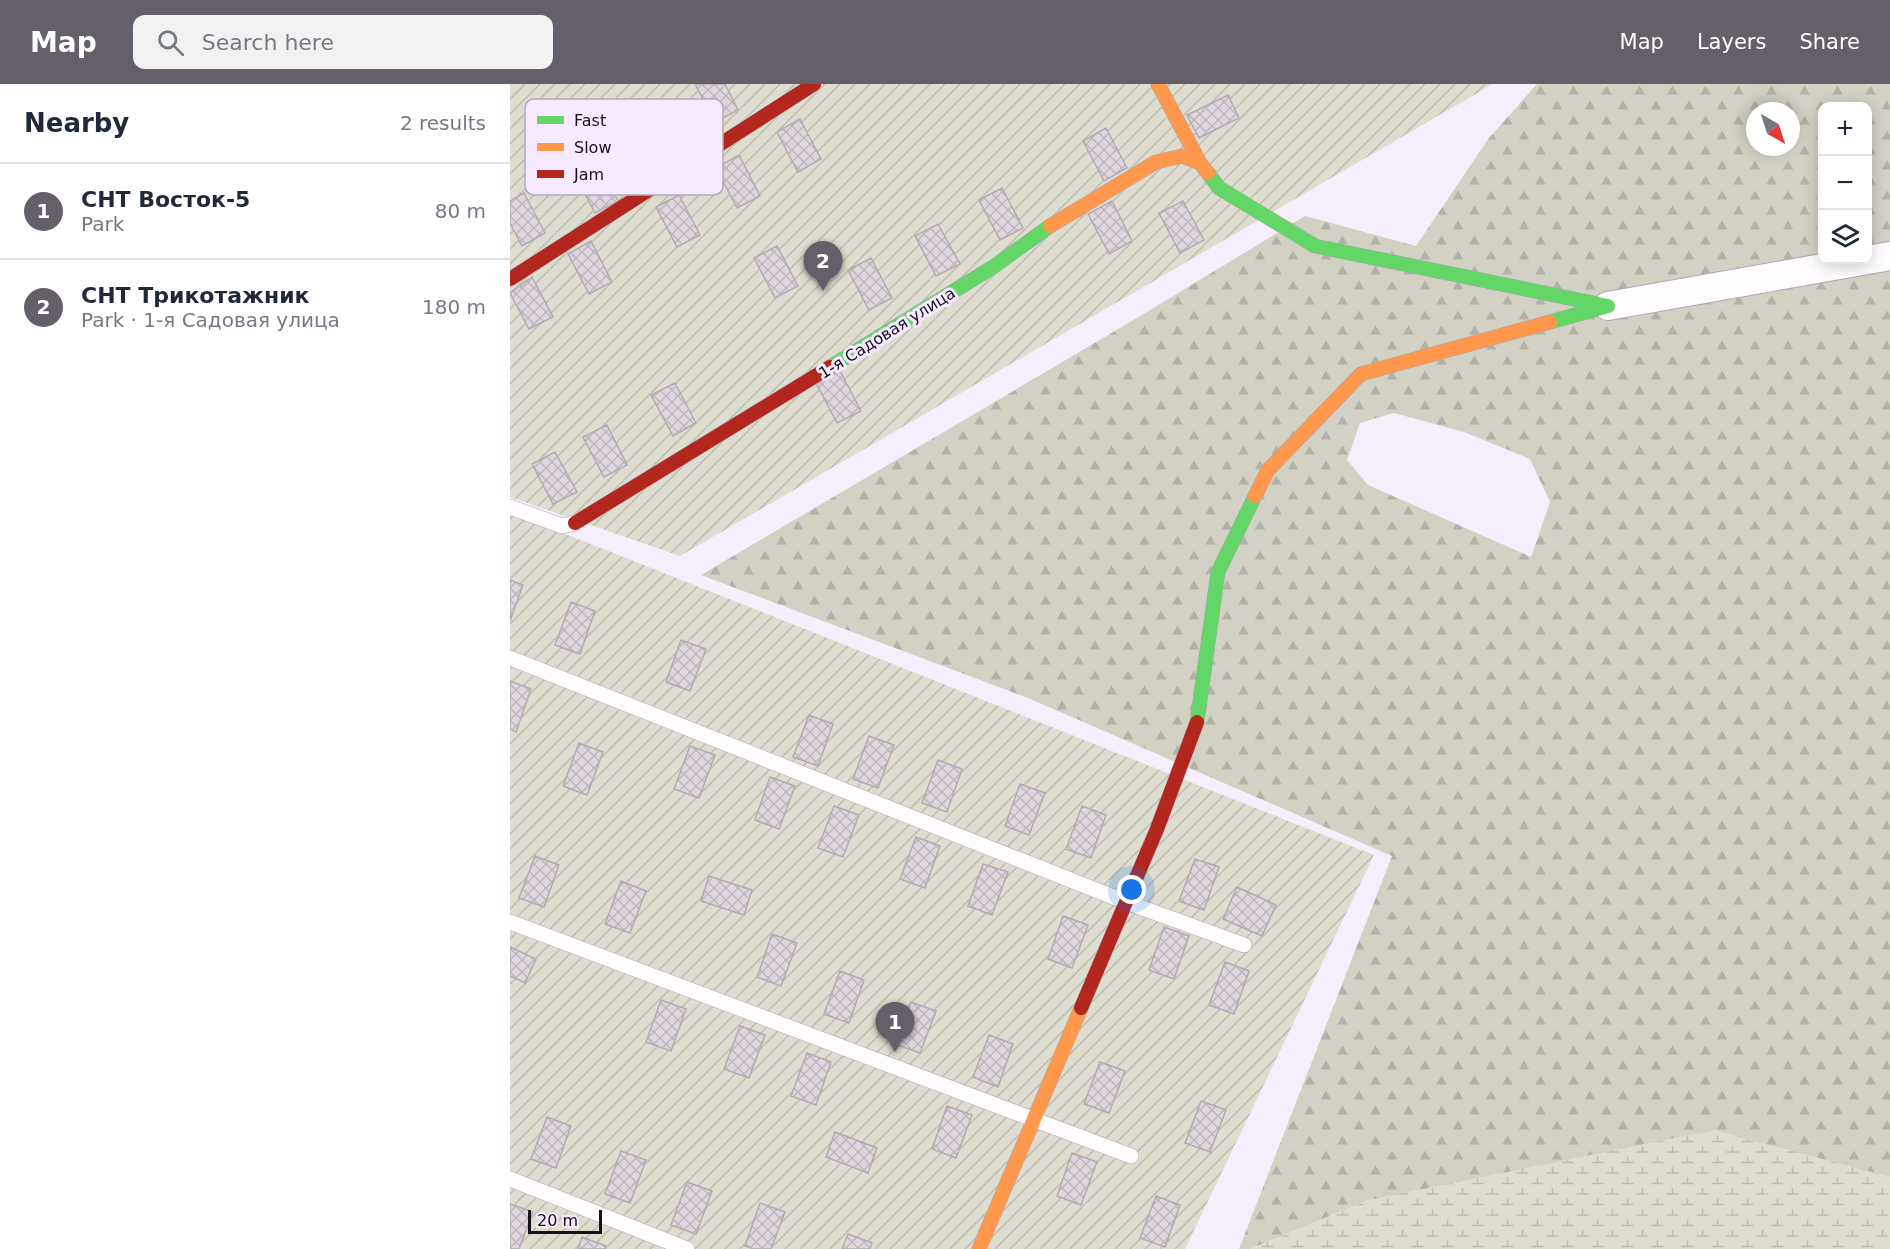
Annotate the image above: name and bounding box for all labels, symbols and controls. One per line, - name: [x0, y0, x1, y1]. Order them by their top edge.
- search box: [133, 15, 553, 69]
- text: Map: [30, 26, 97, 59]
- icon: search: [154, 26, 187, 59]
- text: Search here: [202, 30, 334, 55]
- text: Map: [1620, 30, 1664, 54]
- text: Layers: [1697, 30, 1766, 54]
- text: Share: [1799, 30, 1860, 54]
- legend: [525, 99, 723, 195]
- north arrow: [1746, 102, 1800, 156]
- map controls: [1818, 102, 1872, 264]
- button: +: [1818, 102, 1872, 156]
- text: Nearby: [24, 108, 129, 138]
- text: 2 results: [400, 111, 486, 135]
- text: Fast: [574, 111, 606, 130]
- text: Slow: [574, 138, 611, 157]
- button: −: [1818, 156, 1872, 210]
- text: Jam: [573, 165, 604, 184]
- text: СНТ Восток-5: [81, 187, 250, 212]
- text: 1: [37, 199, 50, 223]
- text: 80 m: [435, 199, 486, 223]
- button: layers: [1818, 210, 1872, 264]
- text: Park: [81, 212, 124, 236]
- pin: 2: [804, 242, 842, 291]
- text: СНТ Трикотажник: [81, 283, 309, 308]
- street label: 1-я Садовая улица: [815, 283, 959, 383]
- text: 2: [37, 295, 50, 319]
- text: 180 m: [422, 295, 486, 319]
- text: Park · 1-я Садовая улица: [81, 308, 340, 332]
- your location: [1117, 875, 1146, 904]
- pin: 1: [876, 1002, 914, 1052]
- scale bar: [528, 1207, 602, 1234]
- text: 20 m: [537, 1211, 578, 1230]

